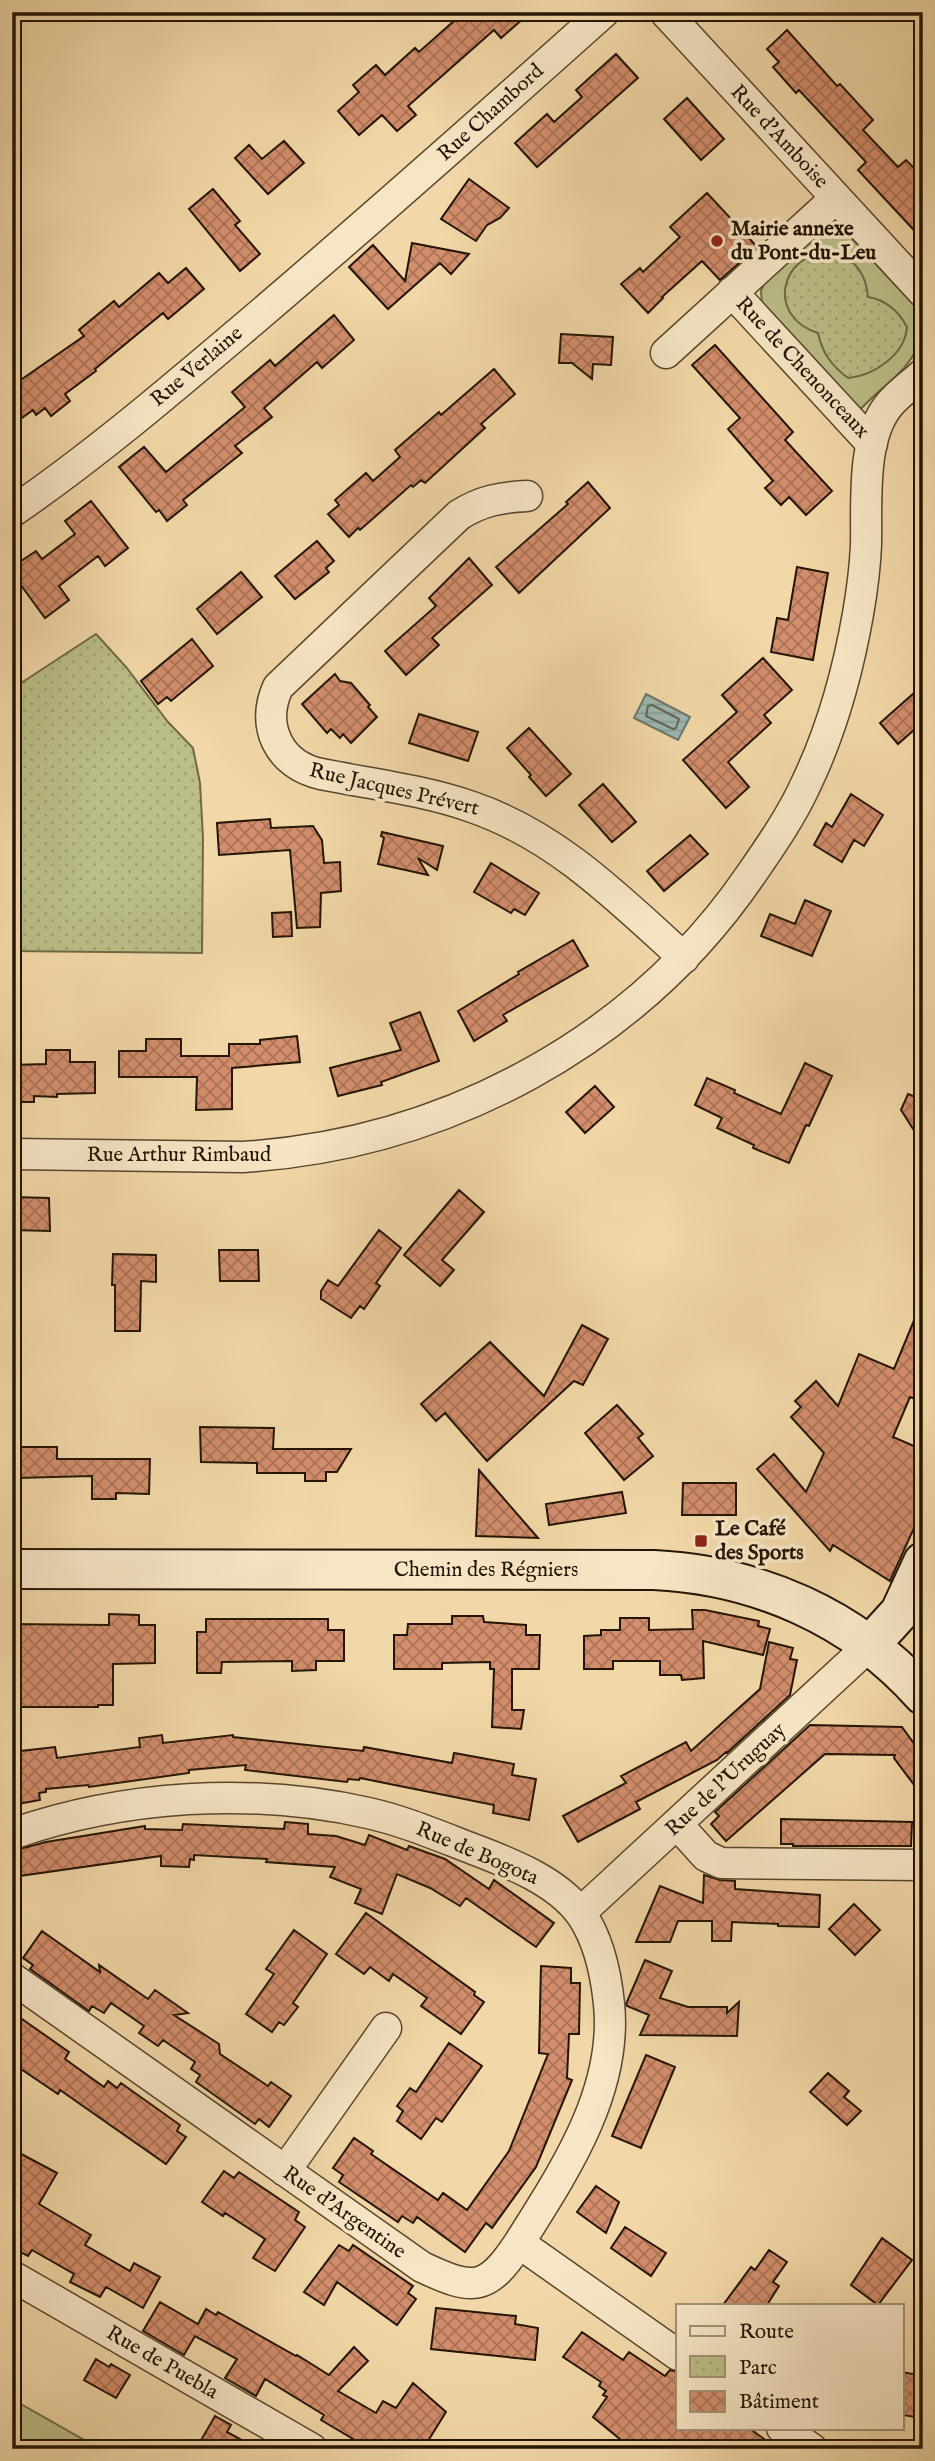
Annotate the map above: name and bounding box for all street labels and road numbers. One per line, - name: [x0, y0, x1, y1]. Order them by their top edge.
- street label: Rue Chambord: [432, 58, 550, 168]
- street label: Rue d'Amboise: [724, 79, 834, 195]
- street label: Rue de Chenonceaux: [729, 291, 875, 445]
- street label: Rue Verlaine: [145, 320, 249, 413]
- street label: Rue Jacques Prévert: [307, 757, 481, 823]
- street label: Rue Arthur Rimbaud: [87, 1142, 272, 1169]
- street label: Chemin des Régniers: [394, 1557, 578, 1584]
- street label: Rue de l'Uruguay: [660, 1717, 792, 1843]
- street label: Rue de Bogota: [412, 1816, 543, 1892]
- street label: Rue d'Argentine: [277, 2160, 411, 2266]
- street label: Rue de Puebla: [101, 2320, 224, 2406]

